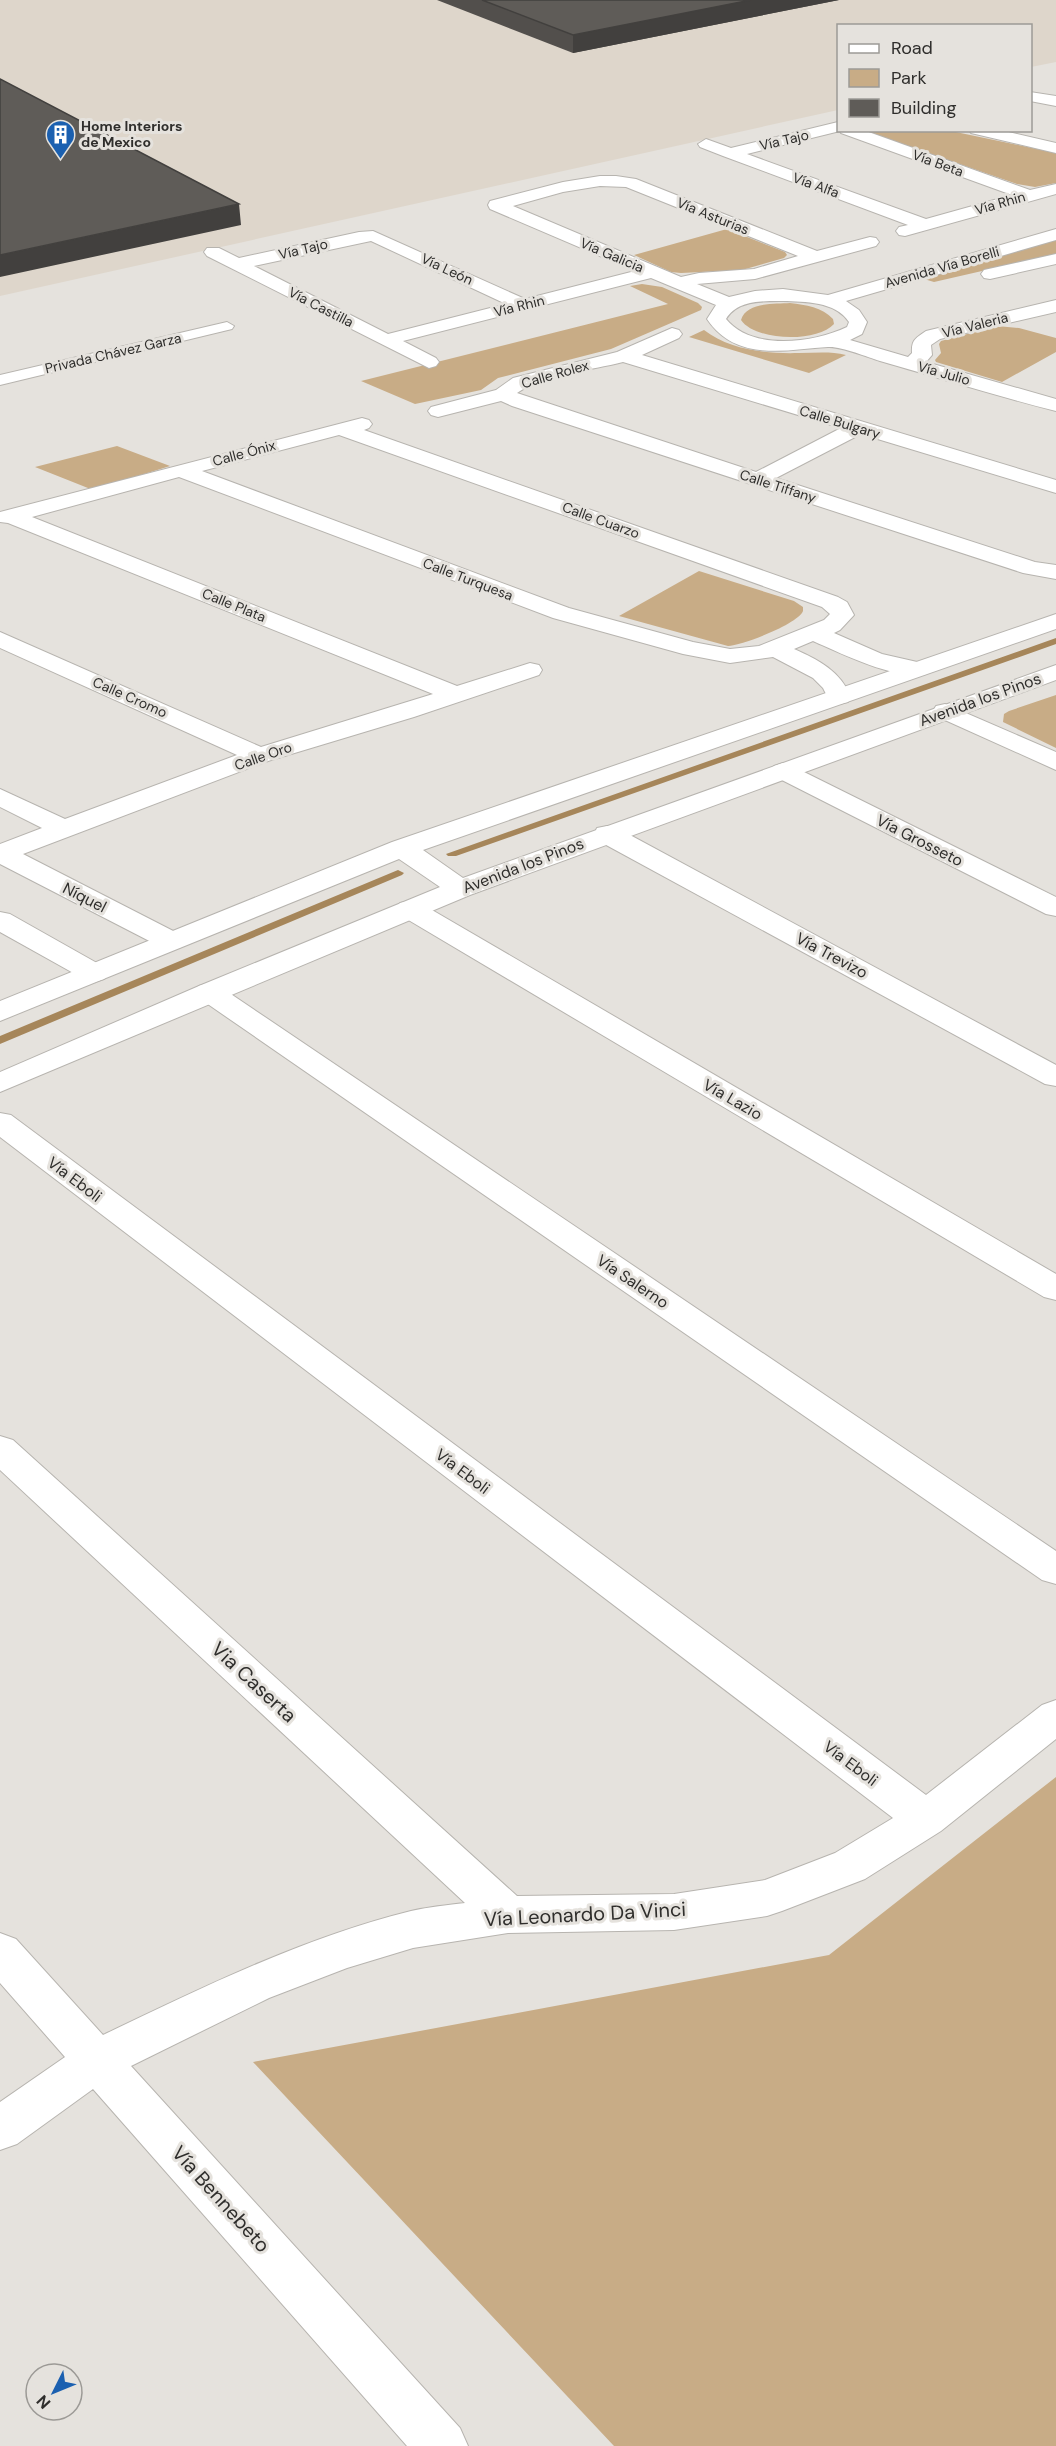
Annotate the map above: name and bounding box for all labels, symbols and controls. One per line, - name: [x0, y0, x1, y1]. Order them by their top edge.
- legend: [837, 24, 1032, 132]
- text: Road: [891, 36, 933, 60]
- text: Park: [891, 66, 927, 90]
- text: Building: [891, 96, 956, 120]
- place label: Home Interiors de Mexico: [81, 117, 182, 151]
- building icon: Home Interiors de Mexico: [44, 118, 76, 160]
- street label: Vía Tajo: [758, 126, 810, 154]
- street label: Vía Beta: [910, 145, 966, 181]
- street label: Vía Alfa: [790, 168, 842, 202]
- street label: Vía Rhin: [973, 187, 1027, 219]
- street label: Vía Asturias: [674, 193, 752, 239]
- street label: Vía Galicia: [577, 234, 647, 276]
- street label: Vía Tajo: [277, 235, 329, 263]
- street label: Avenida Vía Borelli: [883, 242, 1001, 292]
- street label: Vía León: [418, 249, 476, 289]
- street label: Vía Castilla: [285, 283, 357, 331]
- street label: Vía Rhin: [492, 291, 546, 321]
- street label: Vía Valeria: [940, 308, 1010, 342]
- street label: Privada Chávez Garza: [43, 329, 183, 377]
- street label: Calle Rolex: [519, 356, 591, 392]
- street label: Vía Julio: [916, 357, 972, 389]
- street label: Calle Bulgary: [797, 401, 883, 443]
- street label: Calle Ónix: [210, 436, 278, 470]
- street label: Calle Tiffany: [738, 465, 819, 507]
- street label: Calle Cuarzo: [560, 498, 642, 542]
- street label: Calle Turquesa: [420, 554, 516, 604]
- street label: Calle Plata: [199, 584, 269, 626]
- street label: Avenida los Pinos: [916, 668, 1044, 731]
- street label: Calle Cromo: [90, 673, 170, 721]
- street label: Calle Oro: [232, 738, 294, 774]
- street label: Vía Grosseto: [873, 810, 967, 871]
- street label: Avenida los Pinos: [460, 833, 587, 898]
- street label: Níquel: [59, 878, 110, 917]
- street label: Vía Trevizo: [792, 928, 871, 983]
- street label: Vía Lazio: [699, 1074, 766, 1125]
- street label: Vía Eboli: [43, 1152, 106, 1207]
- street label: Vía Salerno: [593, 1250, 673, 1313]
- street label: Vía Eboli: [431, 1444, 494, 1499]
- street label: Via Caserta: [206, 1636, 302, 1728]
- street label: Vía Eboli: [819, 1736, 882, 1791]
- street label: Vía Leonardo Da Vinci: [483, 1896, 687, 1932]
- street label: Vía Bennebeto: [166, 2140, 276, 2258]
- north arrow: [24, 2362, 84, 2422]
- text: N: [32, 2390, 55, 2413]

